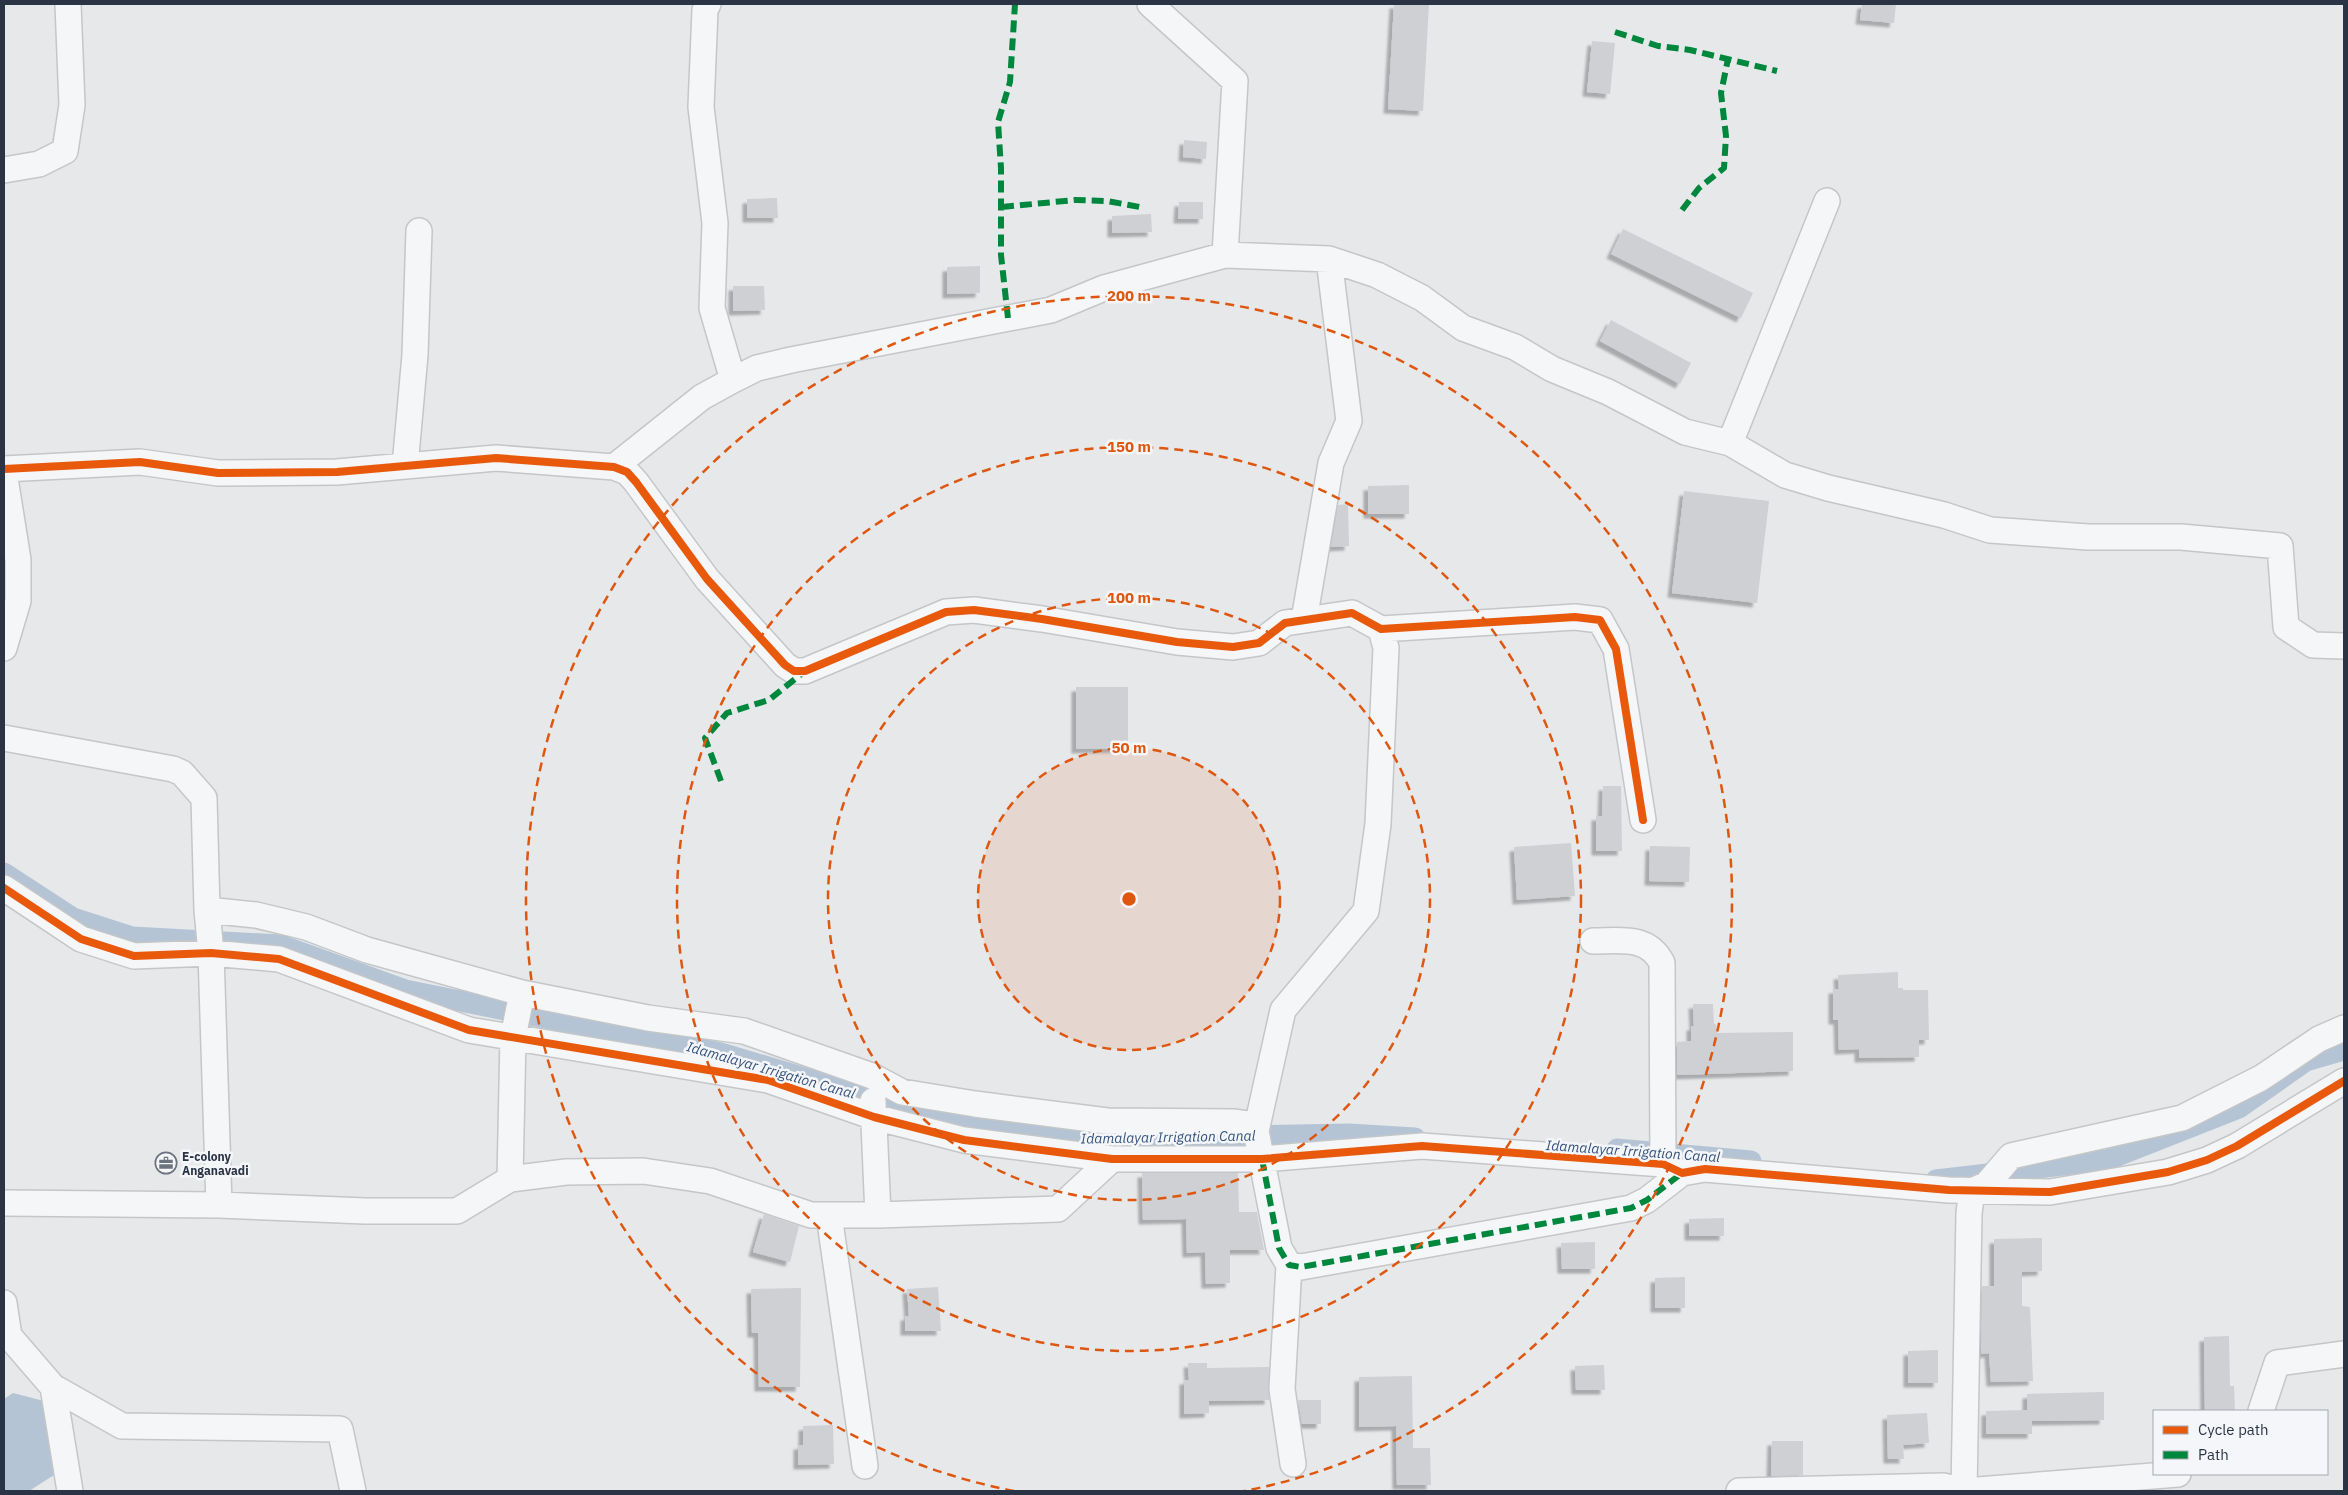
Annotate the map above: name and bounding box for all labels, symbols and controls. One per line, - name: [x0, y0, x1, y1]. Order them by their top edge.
- text: 200 m: [1107, 286, 1151, 305]
- text: 150 m: [1107, 437, 1151, 456]
- text: 100 m: [1107, 588, 1151, 607]
- text: 50 m: [1112, 738, 1146, 757]
- centre of rings: [1120, 890, 1138, 908]
- water label: Idamalayar Irrigation Canal: [685, 1037, 858, 1103]
- water label: Idamalayar Irrigation Canal: [1081, 1126, 1256, 1148]
- water label: Idamalayar Irrigation Canal: [1545, 1136, 1721, 1166]
- place label: E-colony Anganavadi: [182, 1149, 249, 1178]
- office icon: E-colony Anganavadi: [154, 1151, 178, 1175]
- legend: [2153, 1410, 2328, 1475]
- text: Cycle path: [2198, 1420, 2269, 1439]
- text: Path: [2198, 1445, 2229, 1464]

